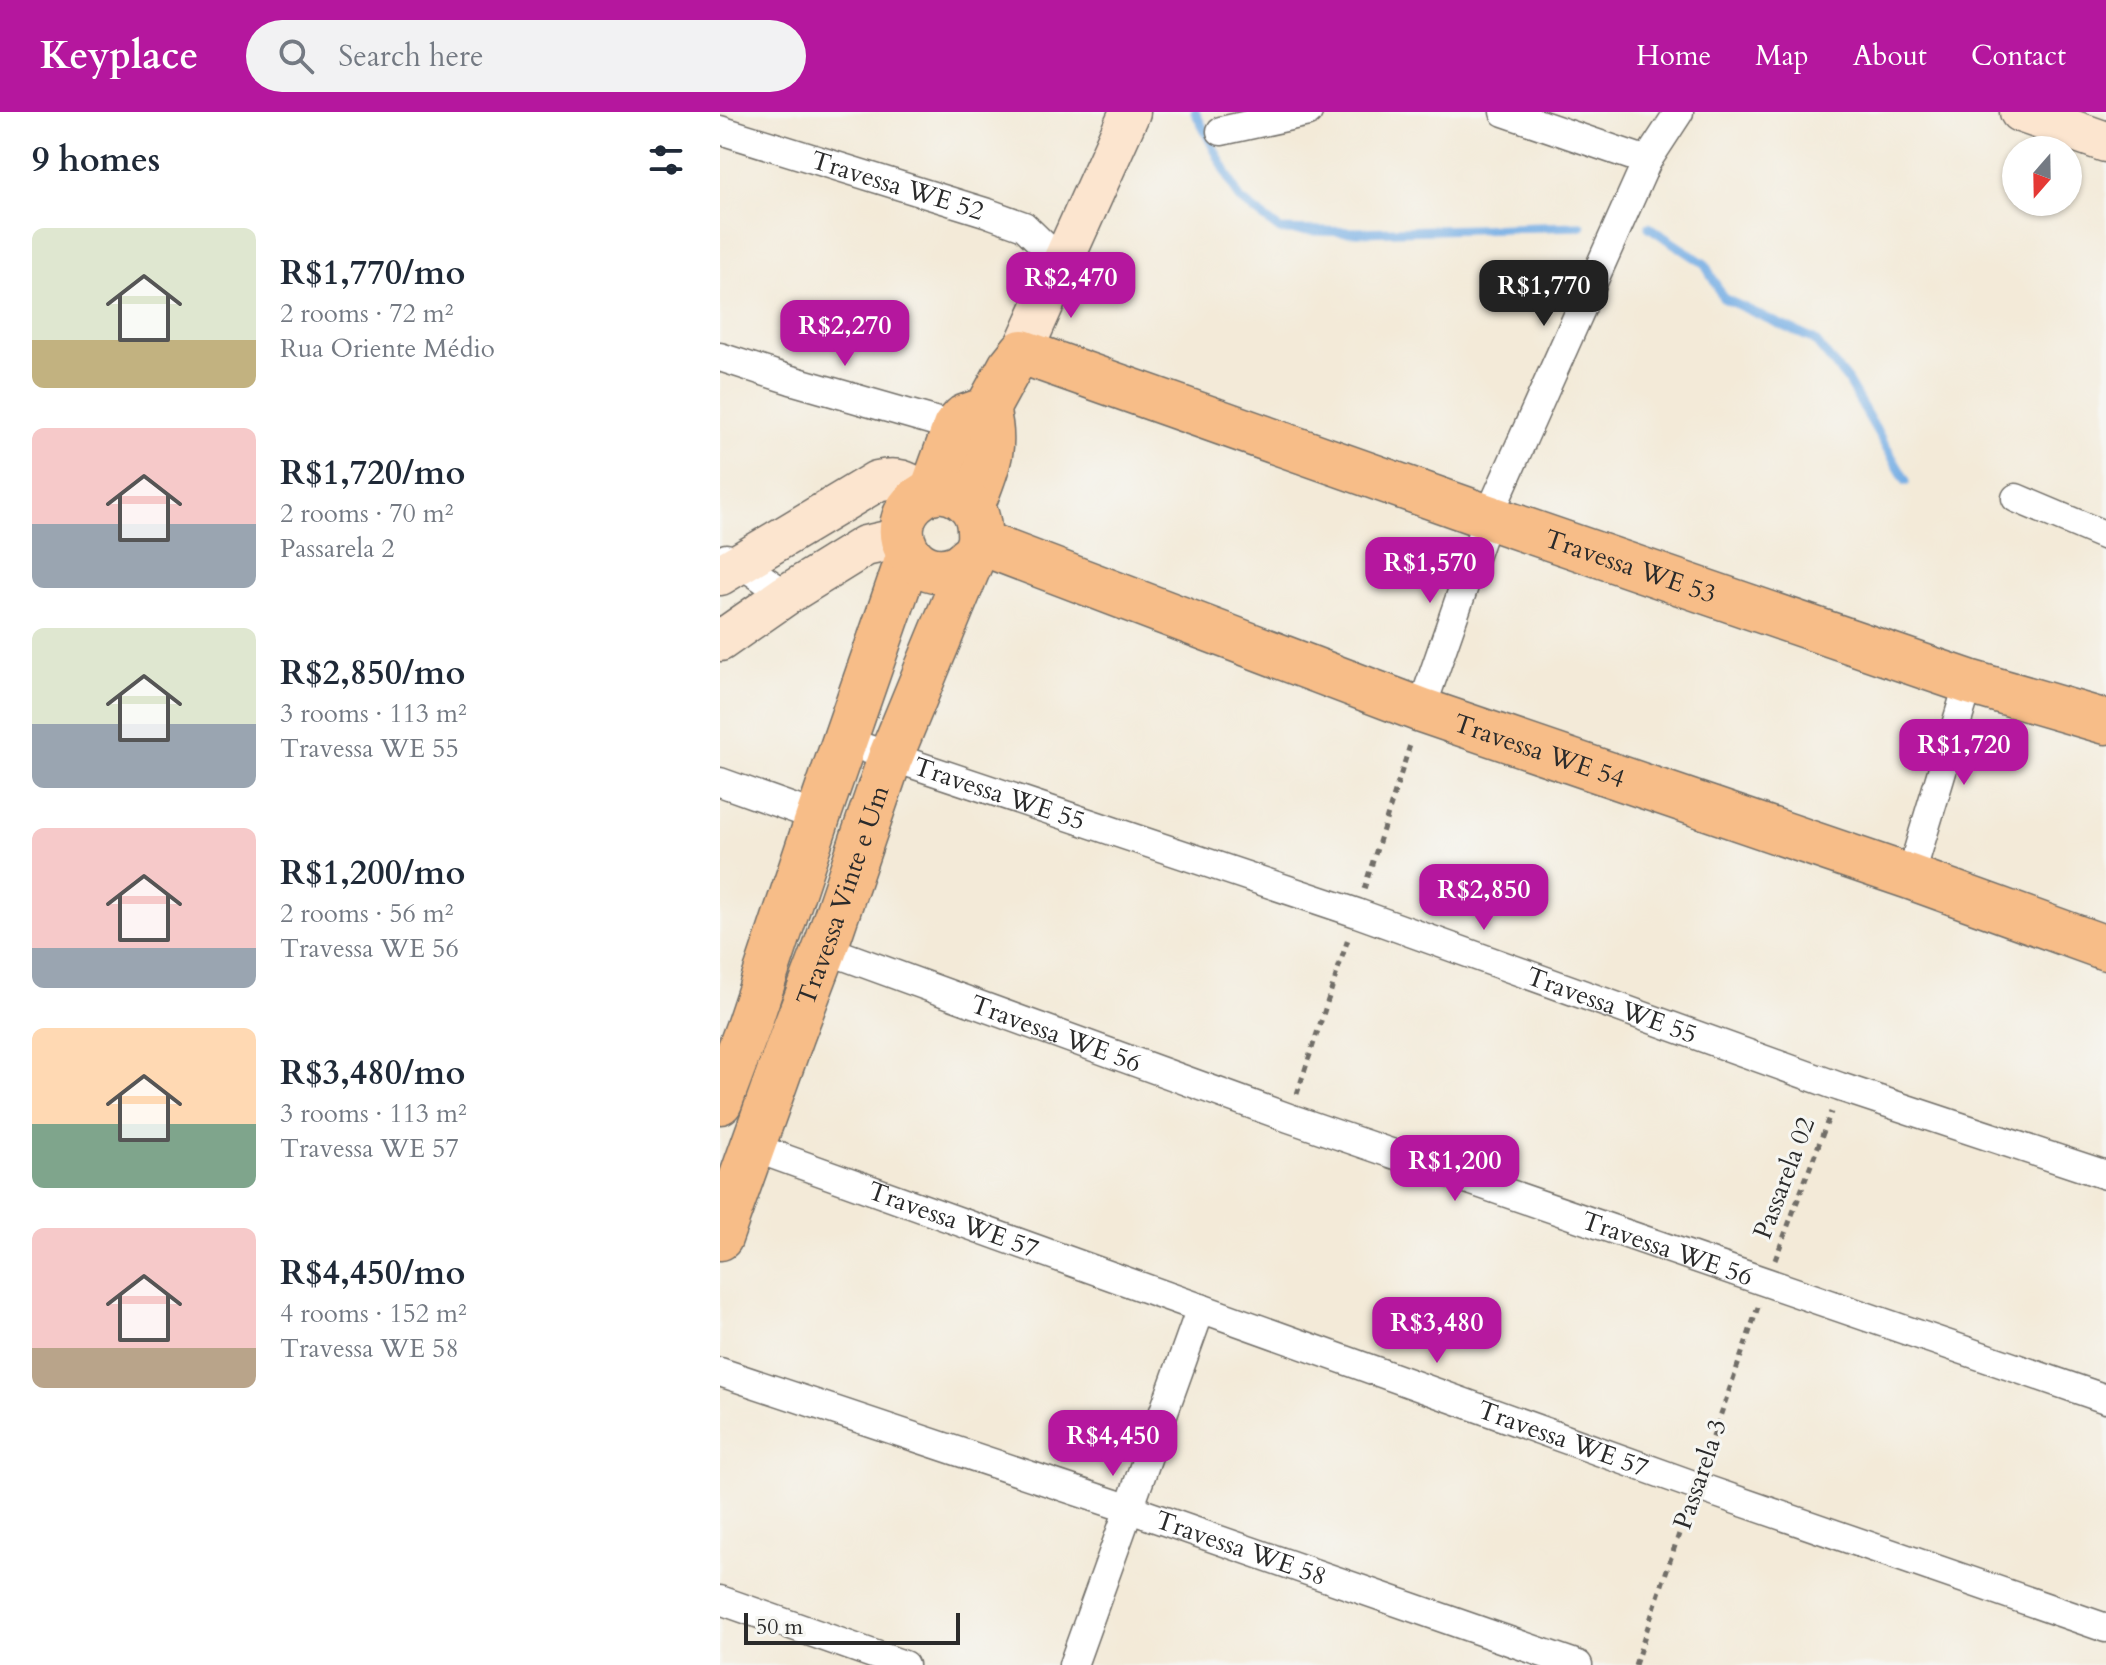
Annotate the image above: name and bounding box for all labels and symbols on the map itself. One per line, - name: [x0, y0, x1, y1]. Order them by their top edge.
- north arrow: [2002, 136, 2082, 216]
- street label: Travessa WE 52: [807, 142, 988, 228]
- pin: R$2,470: [997, 252, 1145, 320]
- pin: R$1,770: [1470, 260, 1618, 328]
- pin: R$2,270: [771, 300, 919, 368]
- street label: Travessa WE 53: [1540, 520, 1721, 611]
- pin: R$1,570: [1356, 537, 1504, 605]
- street label: Travessa WE 54: [1449, 705, 1630, 796]
- pin: R$1,720: [1890, 719, 2038, 787]
- street label: Travessa WE 55: [909, 748, 1090, 838]
- street label: Travessa Vinte e Um: [788, 781, 897, 1010]
- pin: R$2,850: [1410, 864, 1558, 932]
- street label: Travessa WE 55: [1522, 958, 1702, 1052]
- street label: Travessa WE 56: [966, 986, 1146, 1080]
- street label: Passarela 02: [1745, 1112, 1823, 1244]
- pin: R$1,200: [1381, 1135, 1529, 1203]
- street label: Travessa WE 57: [863, 1173, 1043, 1266]
- street label: Travessa WE 56: [1577, 1203, 1758, 1294]
- pin: R$3,480: [1363, 1297, 1511, 1365]
- street label: Travessa WE 57: [1473, 1392, 1653, 1485]
- pin: R$4,450: [1039, 1410, 1187, 1478]
- street label: Passarela 3: [1665, 1414, 1735, 1534]
- street label: Travessa WE 58: [1151, 1502, 1331, 1594]
- scale bar: [744, 1609, 960, 1645]

